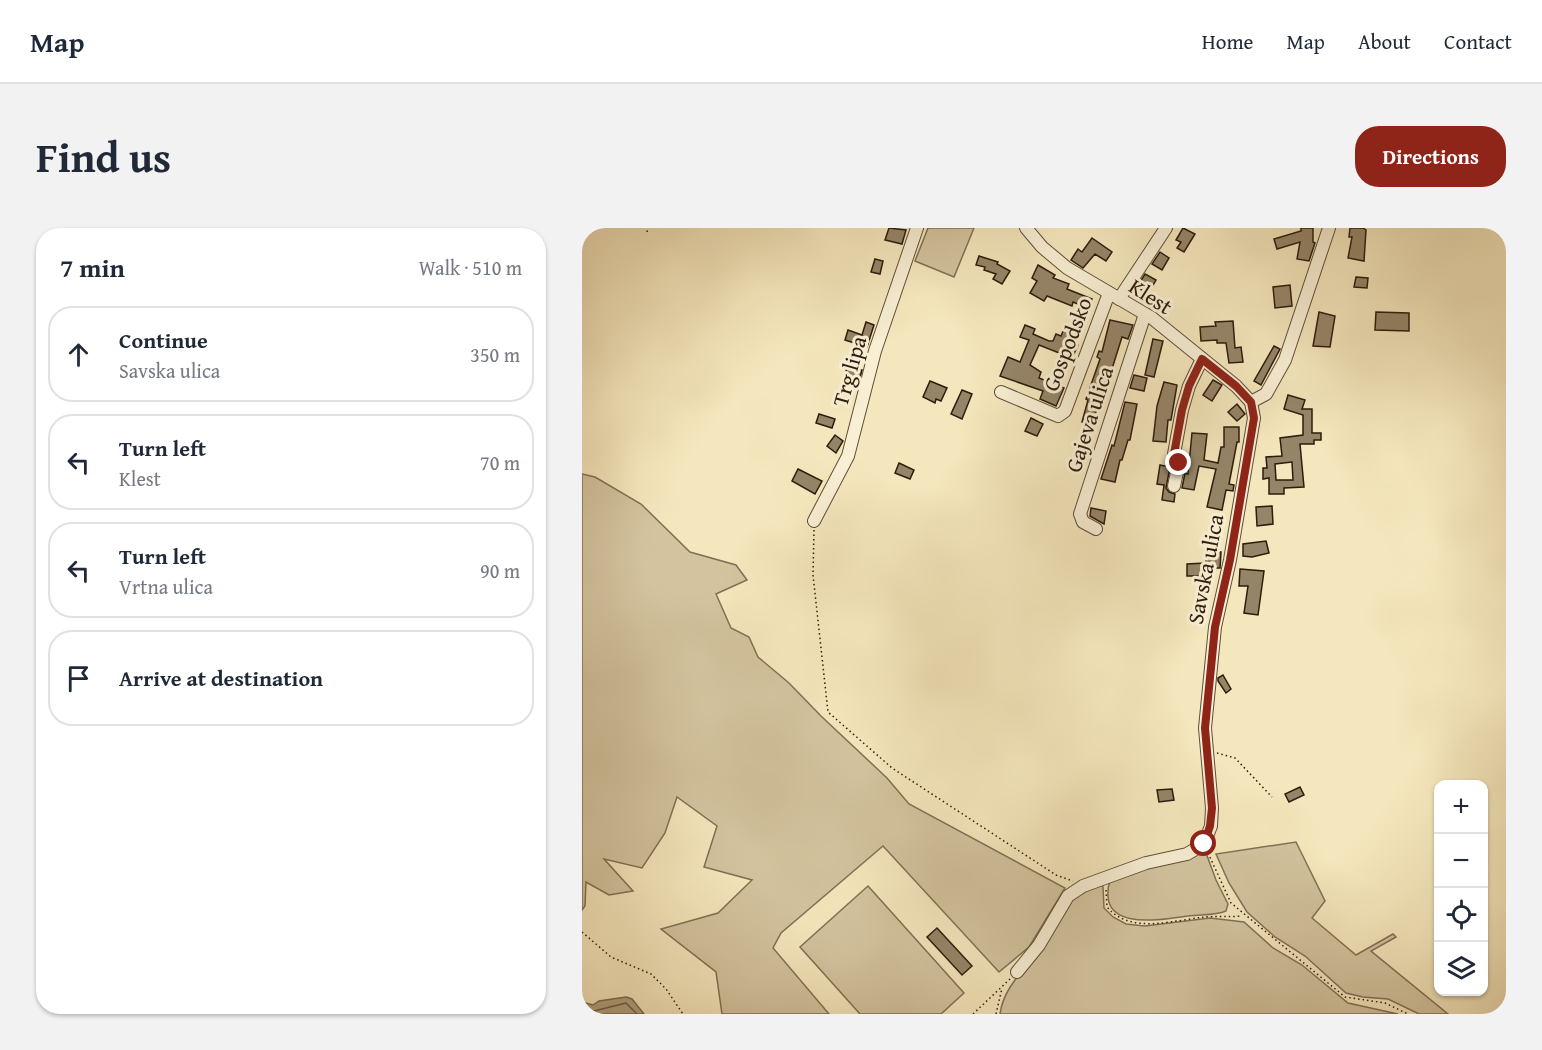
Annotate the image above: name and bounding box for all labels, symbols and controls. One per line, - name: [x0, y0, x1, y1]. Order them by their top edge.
- text: Map: [30, 21, 84, 62]
- text: Home: [1202, 26, 1253, 57]
- text: Map: [1286, 26, 1325, 57]
- text: About: [1358, 26, 1411, 57]
- text: Contact: [1444, 26, 1512, 57]
- text: Find us: [36, 126, 171, 187]
- button: Directions: [1355, 126, 1506, 187]
- text: 7 min: [60, 248, 125, 287]
- text: Walk · 510 m: [419, 253, 522, 282]
- street label: Klest: [1123, 270, 1179, 322]
- street label: Gospodsko: [1034, 292, 1100, 396]
- text: Continue: [119, 324, 208, 356]
- street label: Trg lipa: [824, 331, 874, 410]
- icon: ahead: [62, 338, 95, 371]
- text: 350 m: [470, 340, 520, 369]
- text: Savska ulica: [119, 356, 220, 385]
- street label: Gajeva ulica: [1057, 361, 1121, 476]
- text: Turn left: [119, 432, 206, 464]
- icon: left: [62, 446, 95, 479]
- text: 70 m: [480, 448, 520, 477]
- route end: [1165, 449, 1191, 475]
- text: Klest: [119, 464, 161, 493]
- street label: Savska ulica: [1179, 511, 1231, 627]
- text: Turn left: [119, 540, 206, 572]
- icon: left: [62, 554, 95, 587]
- text: 90 m: [480, 556, 520, 585]
- text: Vrtna ulica: [119, 572, 213, 601]
- icon: arrive: [62, 662, 95, 695]
- text: Arrive at destination: [119, 662, 323, 694]
- map controls: [1434, 780, 1488, 996]
- button: +: [1434, 780, 1488, 834]
- route start: [1190, 830, 1216, 856]
- button: −: [1434, 834, 1488, 888]
- button: locate: [1434, 888, 1488, 942]
- button: layers: [1434, 942, 1488, 996]

